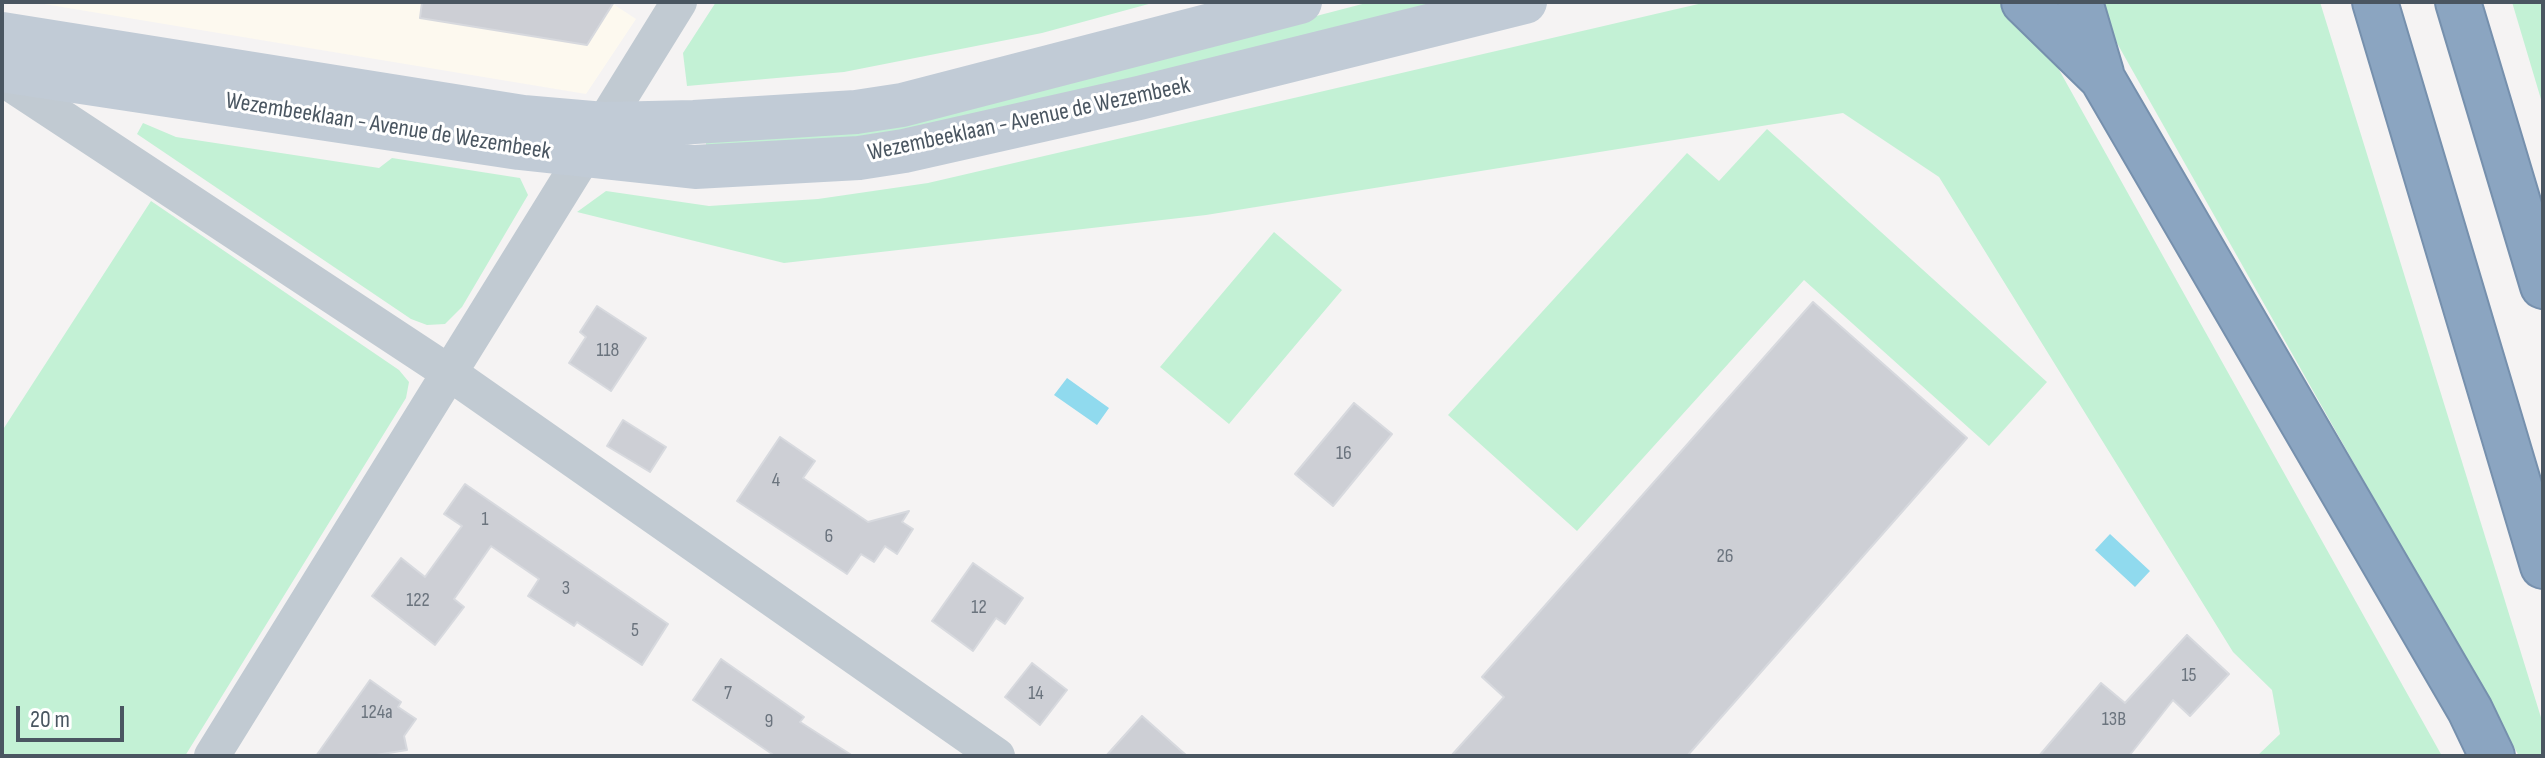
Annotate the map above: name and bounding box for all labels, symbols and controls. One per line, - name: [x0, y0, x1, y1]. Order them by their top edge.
- street label: Wezembeeklaan - Avenue de Wezembeek: [865, 72, 1193, 168]
- street label: Wezembeeklaan - Avenue de Wezembeek: [223, 87, 553, 167]
- house number: 118: [597, 339, 619, 363]
- house number: 16: [1336, 442, 1352, 466]
- house number: 4: [772, 469, 780, 493]
- house number: 1: [482, 508, 488, 532]
- house number: 6: [825, 525, 833, 549]
- house number: 26: [1717, 545, 1733, 569]
- house number: 3: [562, 577, 570, 601]
- house number: 122: [406, 589, 430, 613]
- house number: 12: [971, 596, 987, 620]
- house number: 5: [631, 619, 639, 643]
- house number: 15: [2181, 664, 2197, 688]
- house number: 7: [724, 682, 732, 706]
- house number: 14: [1028, 682, 1044, 706]
- scale bar: [20, 690, 128, 740]
- house number: 124a: [361, 701, 393, 725]
- text: 20 m: [30, 705, 70, 734]
- house number: 13B: [2102, 708, 2126, 732]
- house number: 9: [765, 710, 773, 734]

